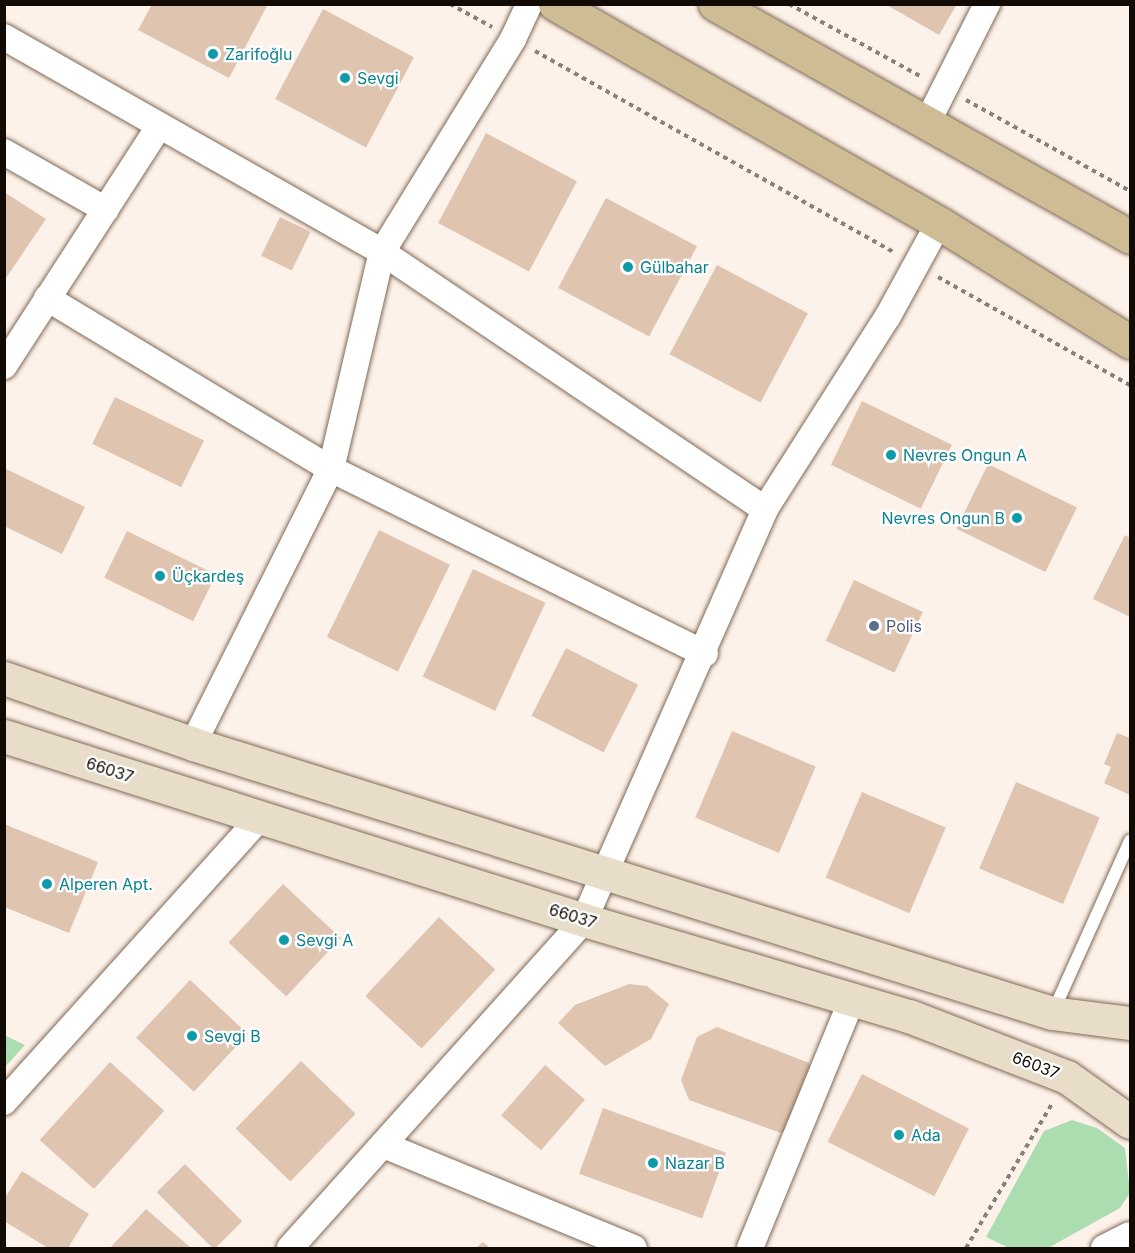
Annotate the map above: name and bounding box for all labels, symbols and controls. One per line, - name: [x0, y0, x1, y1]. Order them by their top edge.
- place label: Zarifoğlu: [225, 44, 292, 64]
- marker: Zarifoğlu: [206, 47, 220, 61]
- place label: Sevgi: [357, 68, 399, 88]
- marker: Sevgi: [338, 71, 352, 85]
- place label: Gülbahar: [640, 257, 709, 277]
- marker: Gülbahar: [621, 260, 635, 274]
- place label: Nevres Ongun A: [903, 445, 1027, 465]
- marker: Nevres Ongun A: [884, 448, 898, 462]
- place label: Nevres Ongun B: [882, 508, 1005, 528]
- marker: Nevres Ongun B: [1010, 511, 1024, 525]
- place label: Üçkardeş: [172, 566, 244, 586]
- marker: Üçkardeş: [153, 569, 167, 583]
- place label: Polis: [886, 616, 922, 636]
- marker: Polis: [867, 619, 881, 633]
- street label: 66037: [84, 753, 136, 787]
- place label: Alperen Apt.: [59, 874, 153, 894]
- marker: Alperen Apt.: [40, 877, 54, 891]
- street label: 66037: [547, 900, 599, 932]
- place label: Sevgi A: [296, 930, 353, 950]
- marker: Sevgi A: [277, 933, 291, 947]
- place label: Sevgi B: [204, 1026, 261, 1046]
- marker: Sevgi B: [185, 1029, 199, 1043]
- street label: 66037: [1010, 1047, 1062, 1083]
- place label: Ada: [911, 1125, 941, 1145]
- marker: Ada: [892, 1128, 906, 1142]
- place label: Nazar B: [665, 1153, 725, 1173]
- marker: Nazar B: [646, 1156, 660, 1170]

